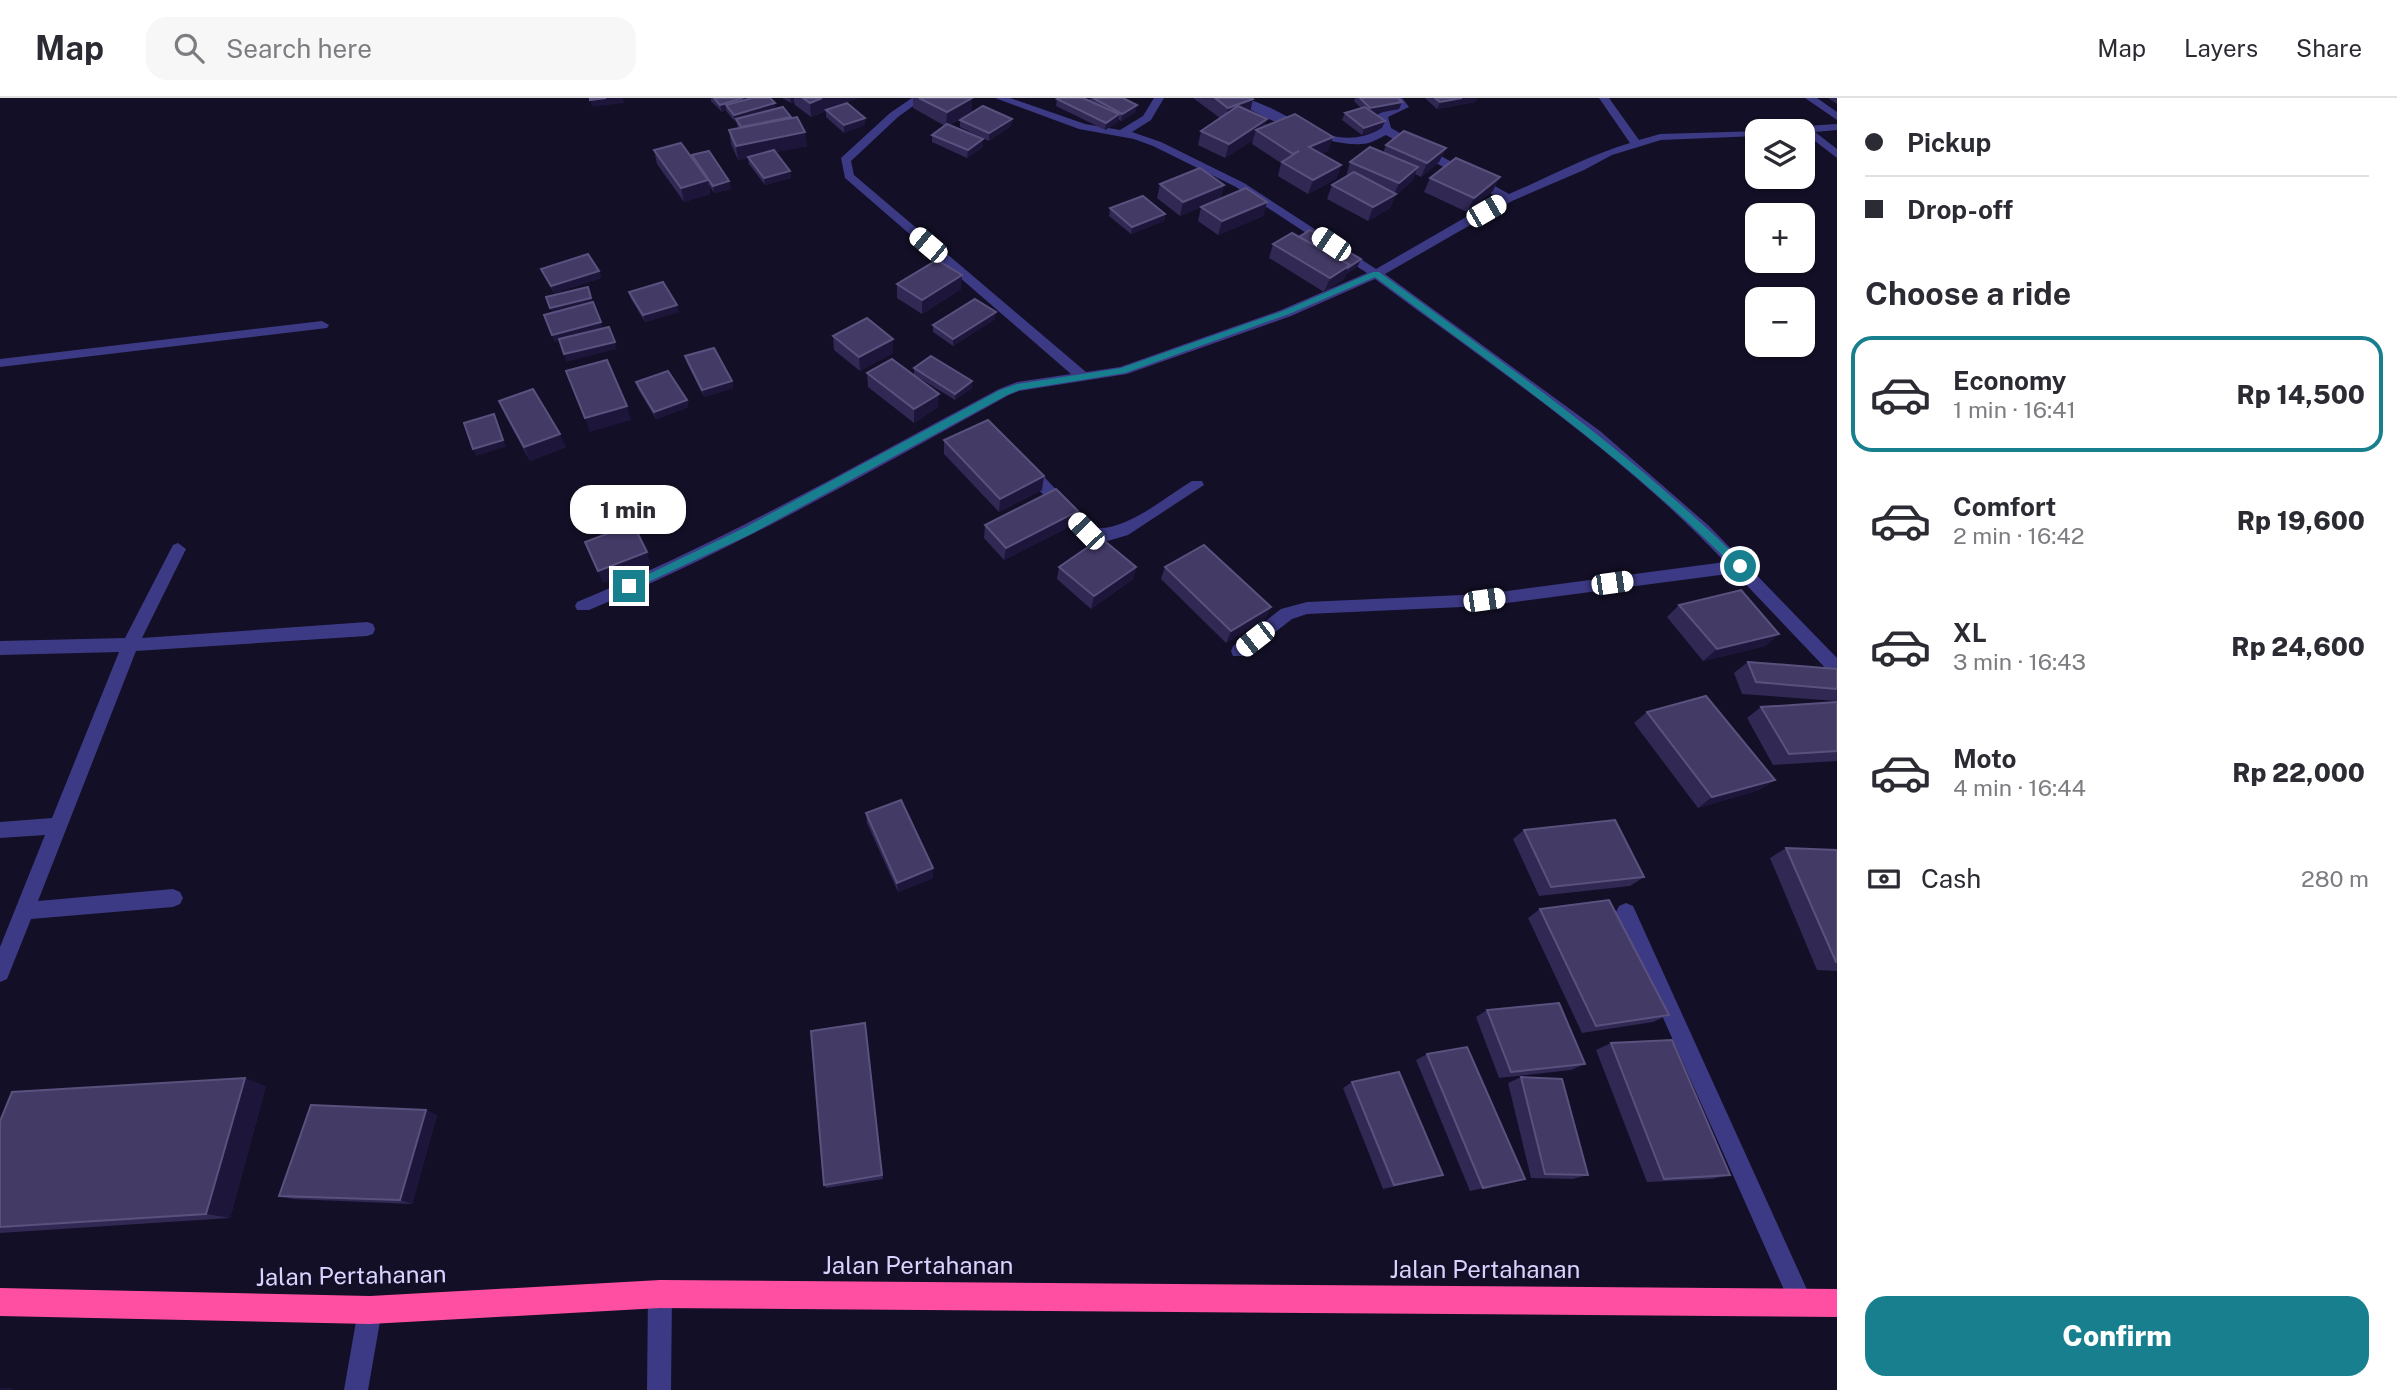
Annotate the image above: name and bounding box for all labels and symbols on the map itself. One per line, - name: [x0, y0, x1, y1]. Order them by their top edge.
- car: [1463, 191, 1510, 231]
- car: [906, 223, 951, 267]
- car: [1308, 224, 1355, 264]
- callout: 1 min: [571, 484, 687, 533]
- car: [1064, 509, 1109, 553]
- route start: [1724, 550, 1756, 582]
- route end: [613, 570, 645, 602]
- car: [1590, 570, 1635, 596]
- car: [1462, 587, 1507, 613]
- car: [1232, 618, 1279, 660]
- street label: Jalan Pertahanan: [823, 1251, 1013, 1279]
- street label: Jalan Pertahanan: [1390, 1255, 1580, 1283]
- street label: Jalan Pertahanan: [255, 1259, 447, 1291]

